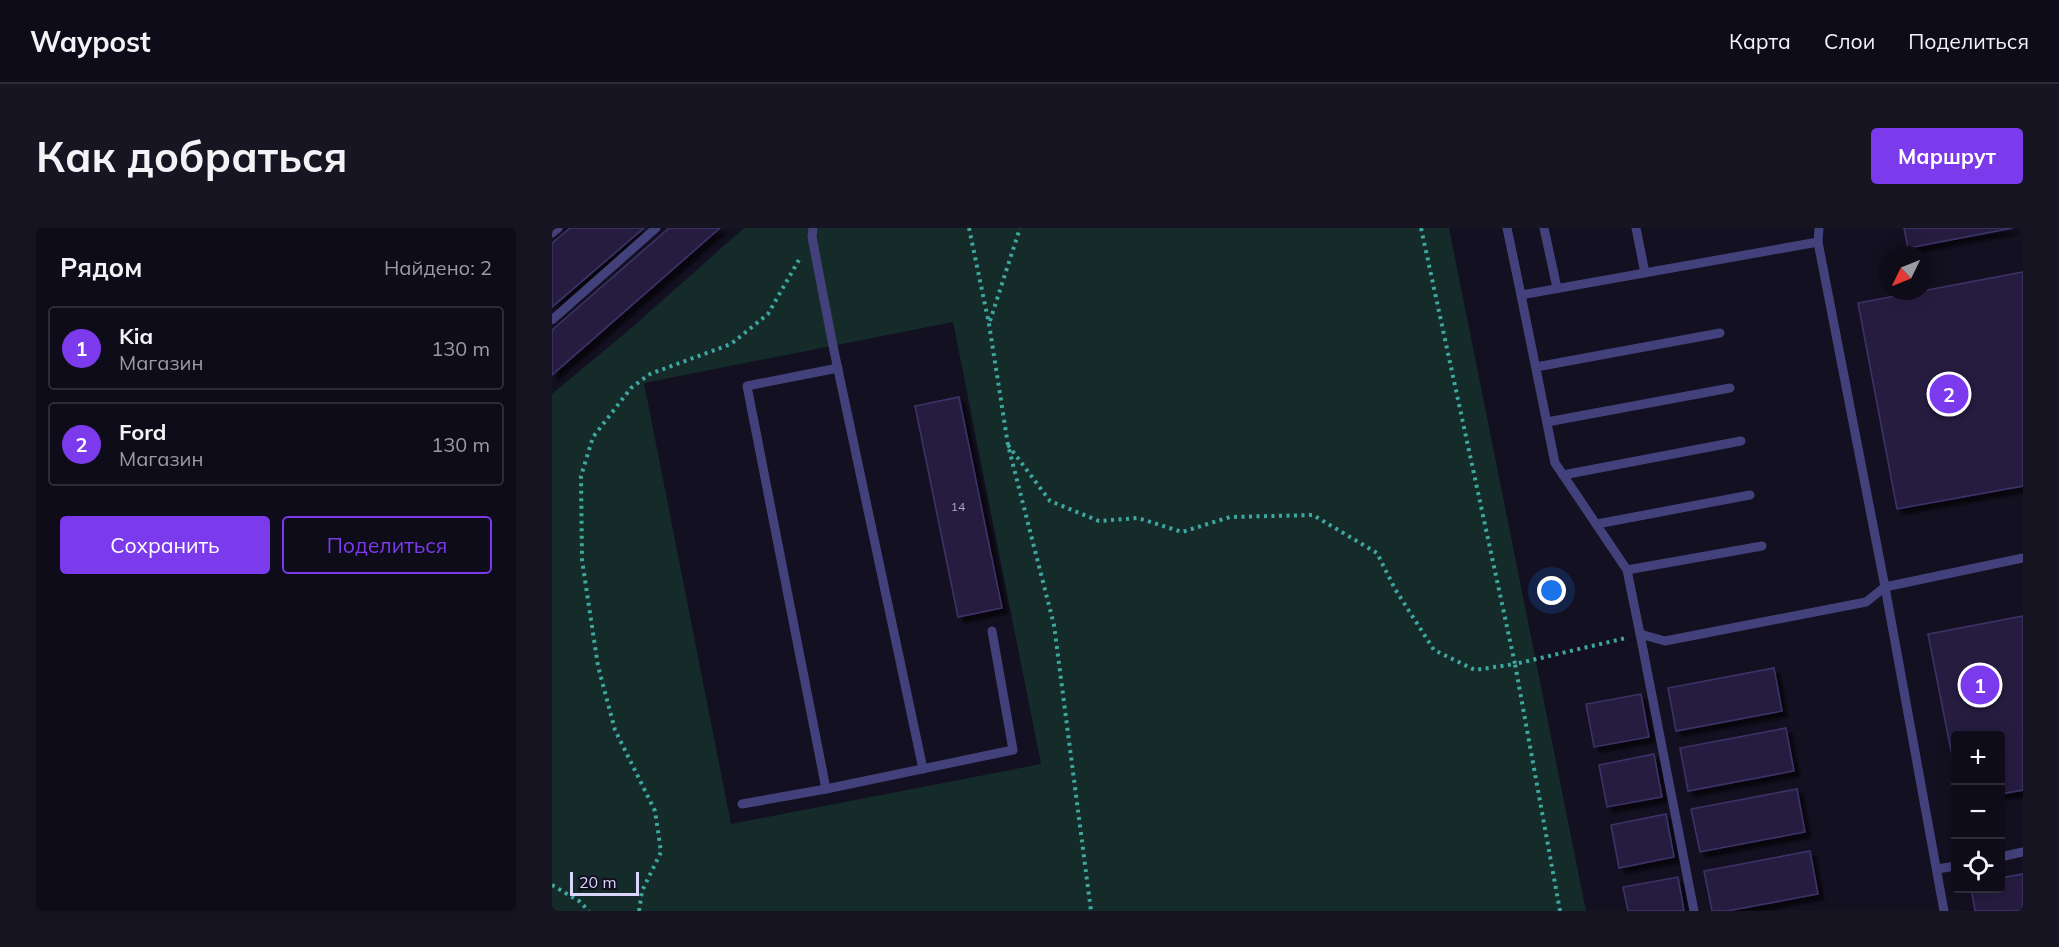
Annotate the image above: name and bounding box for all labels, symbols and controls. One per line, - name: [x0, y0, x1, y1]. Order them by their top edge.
- text: Waypost: [30, 24, 151, 59]
- text: Карта: [1729, 28, 1791, 54]
- text: Слои: [1824, 28, 1875, 54]
- text: Поделиться: [1908, 28, 2029, 54]
- button: Маршрут: [1871, 128, 2023, 184]
- text: Как добраться: [36, 130, 348, 183]
- north arrow: [1879, 246, 1933, 300]
- text: Рядом: [60, 251, 143, 284]
- text: Найдено: 2: [384, 255, 492, 280]
- text: Kia: [119, 322, 153, 350]
- text: 1: [76, 336, 88, 361]
- text: 130 m: [431, 336, 490, 361]
- text: Магазин: [119, 350, 203, 375]
- pin: 2: [1930, 372, 1968, 416]
- text: Ford: [119, 418, 166, 446]
- text: 2: [76, 432, 88, 457]
- text: 130 m: [431, 432, 490, 457]
- text: Магазин: [119, 446, 203, 471]
- house number: 14: [951, 499, 965, 514]
- button: Сохранить: [60, 516, 270, 574]
- button: Поделиться: [282, 516, 492, 574]
- your location: [1537, 576, 1566, 605]
- pin: 1: [1960, 662, 2000, 708]
- map controls: [1951, 731, 2005, 893]
- button: +: [1951, 731, 2005, 785]
- button: −: [1951, 785, 2005, 839]
- button: locate: [1951, 839, 2005, 893]
- scale bar: [570, 869, 639, 896]
- text: 20 m: [579, 872, 616, 892]

